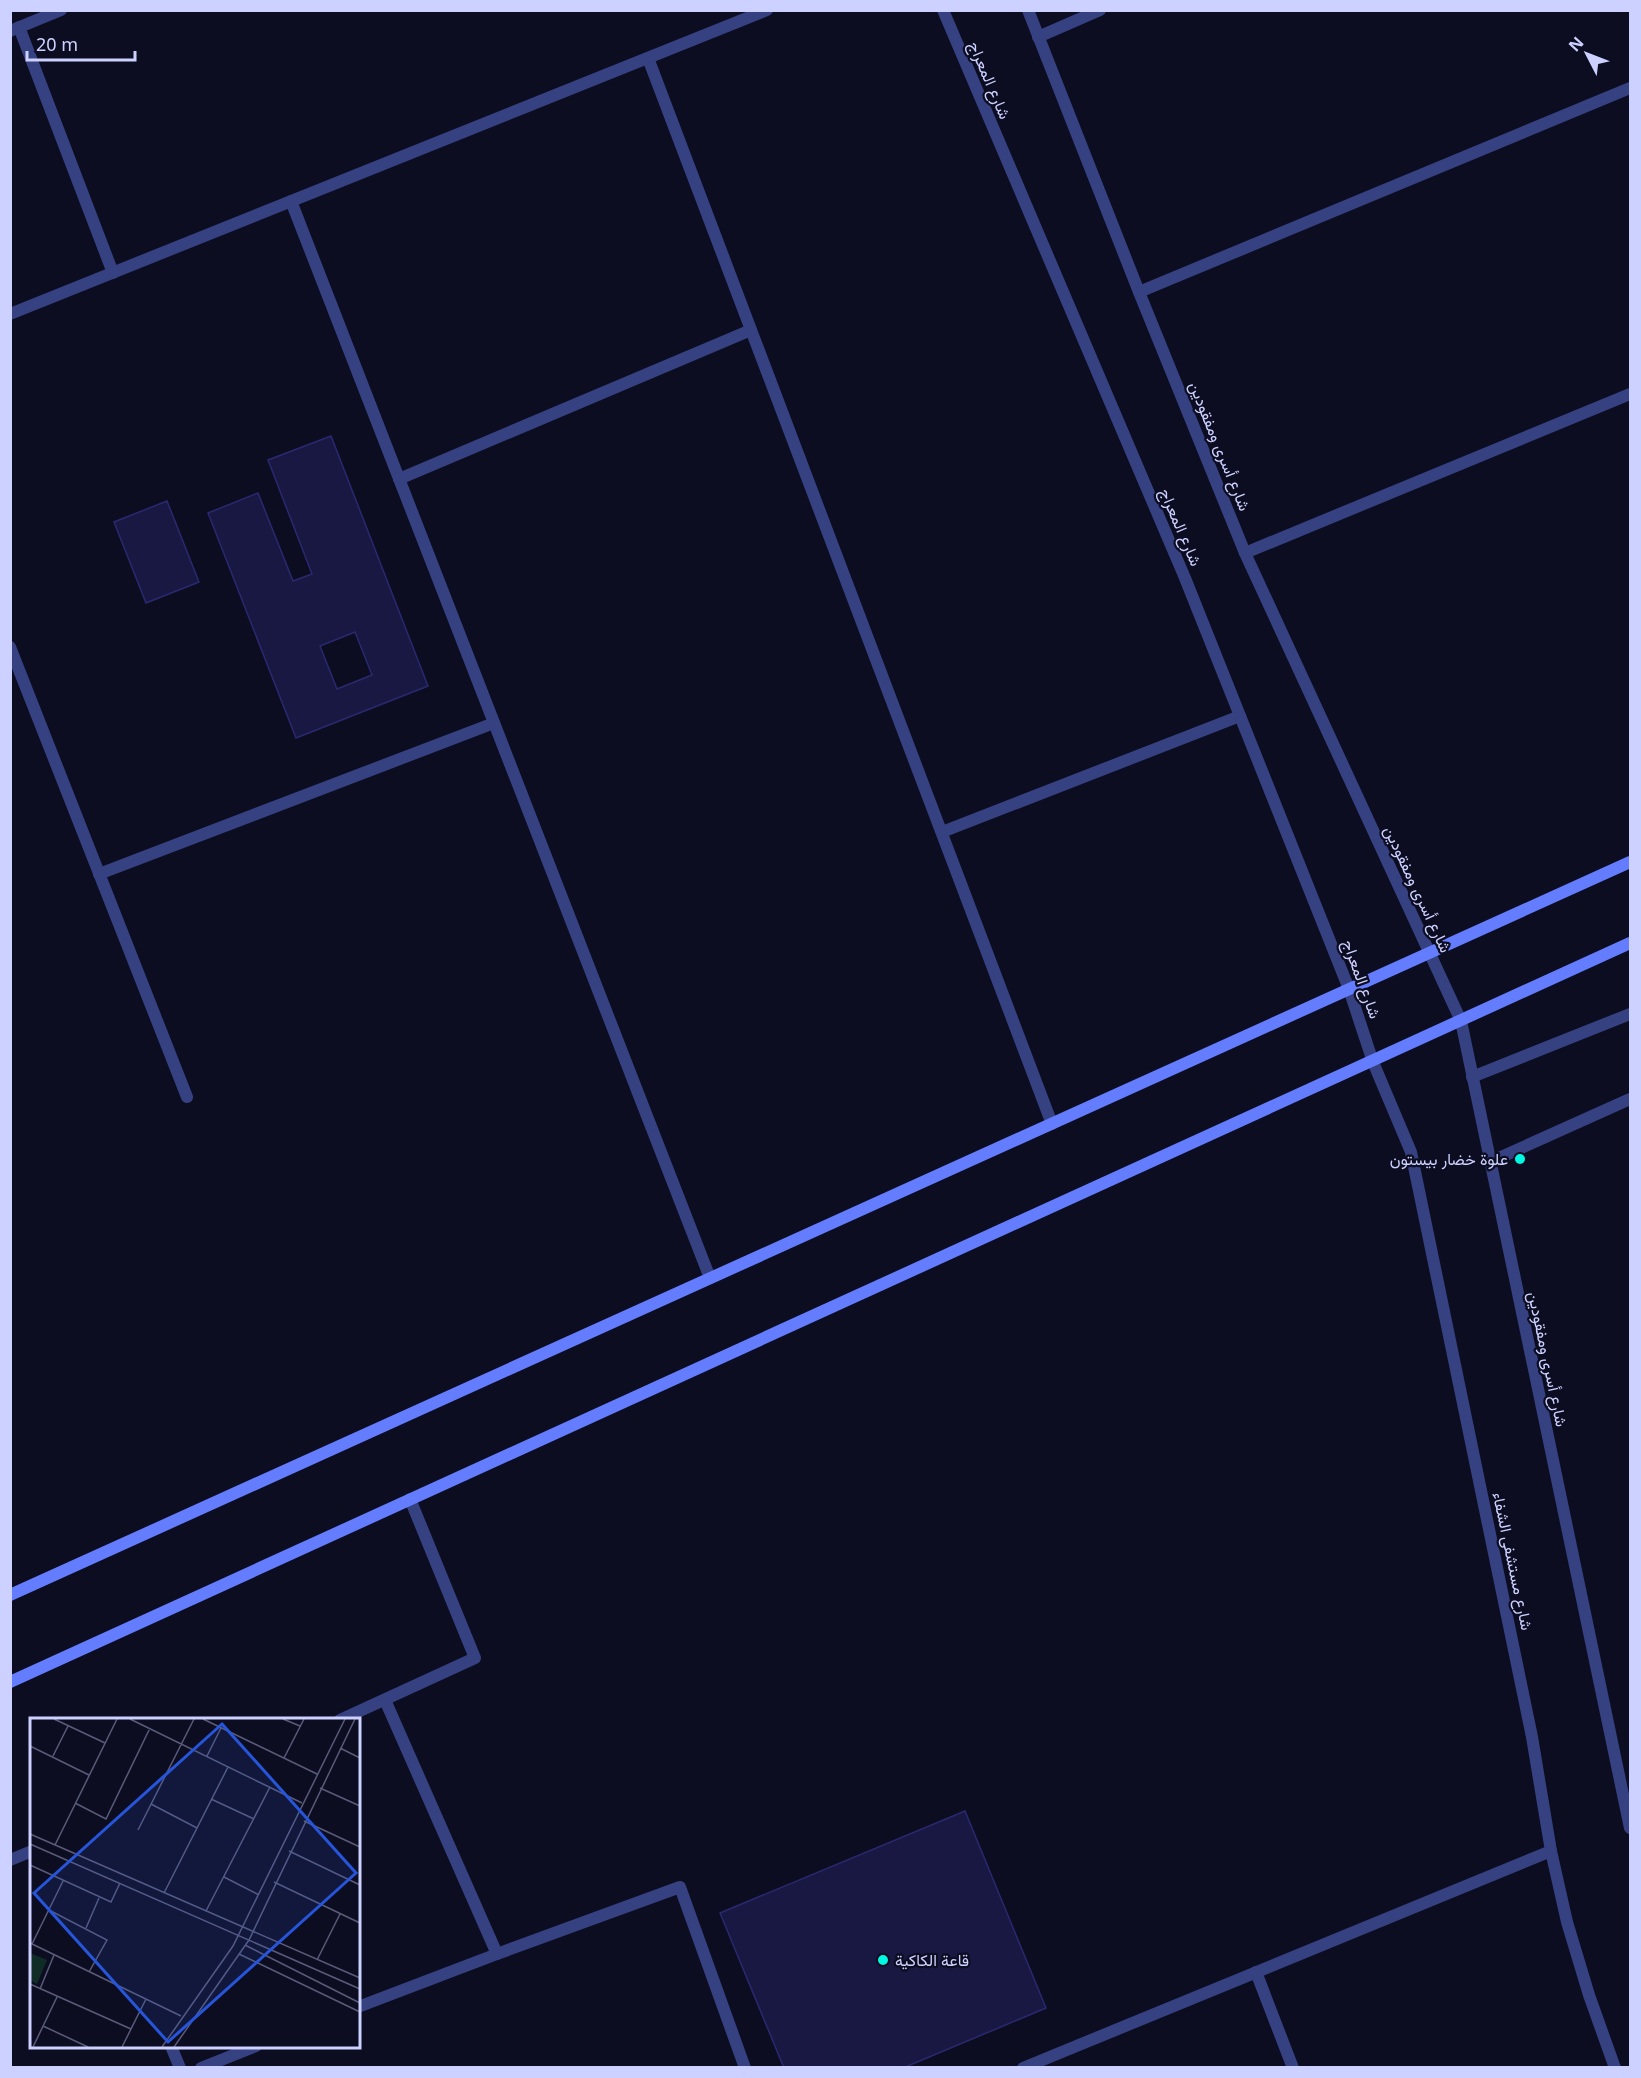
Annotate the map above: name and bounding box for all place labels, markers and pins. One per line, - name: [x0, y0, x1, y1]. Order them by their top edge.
- place label: علوة خضار بيستون: [1390, 1148, 1508, 1170]
- marker: علوة خضار بيستون: [1513, 1152, 1527, 1166]
- place label: قاعة الكاكية: [895, 1949, 969, 1971]
- marker: قاعة الكاكية: [876, 1953, 890, 1967]

